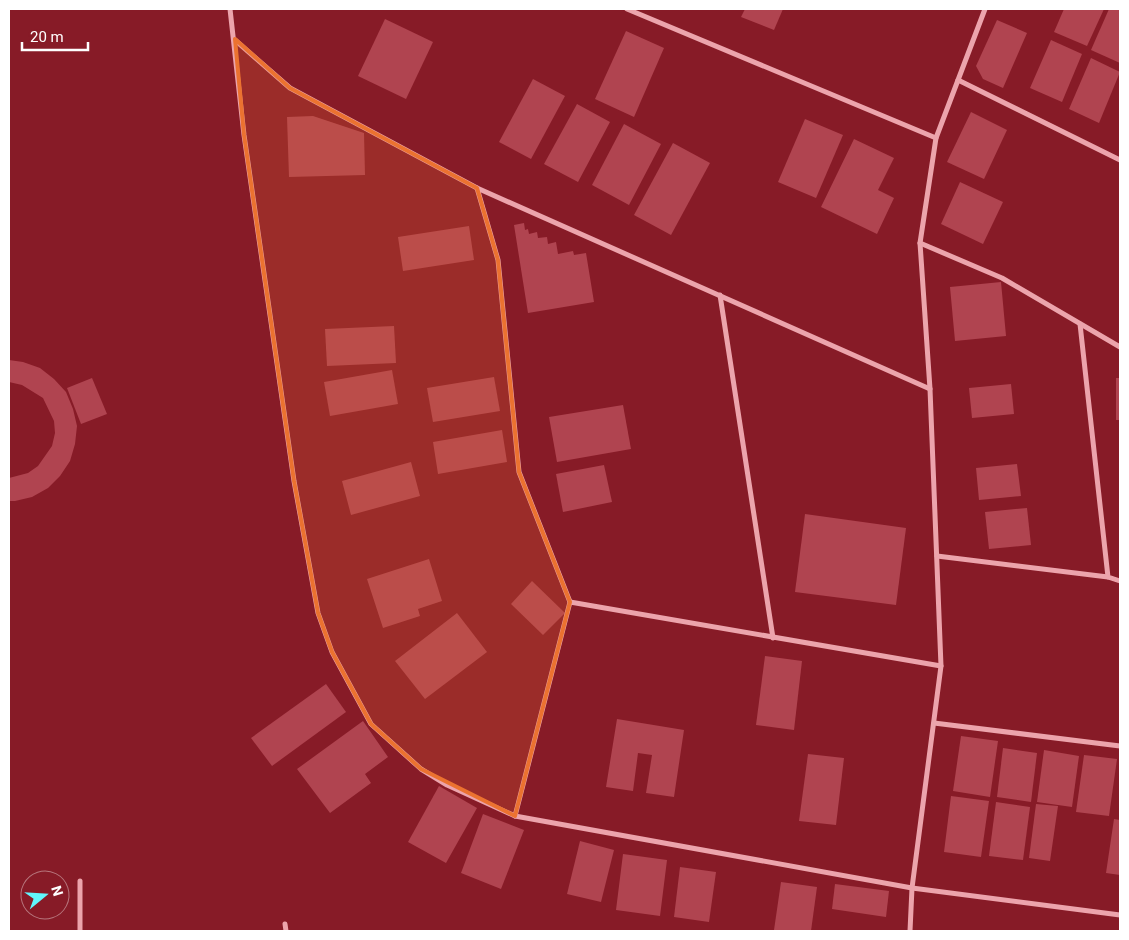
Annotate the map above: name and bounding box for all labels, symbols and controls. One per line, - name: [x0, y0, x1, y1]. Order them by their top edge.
- scale bar: [22, 20, 89, 52]
- text: 20 m: [30, 28, 64, 46]
- north arrow: [20, 870, 70, 920]
- text: N: [48, 884, 67, 898]

